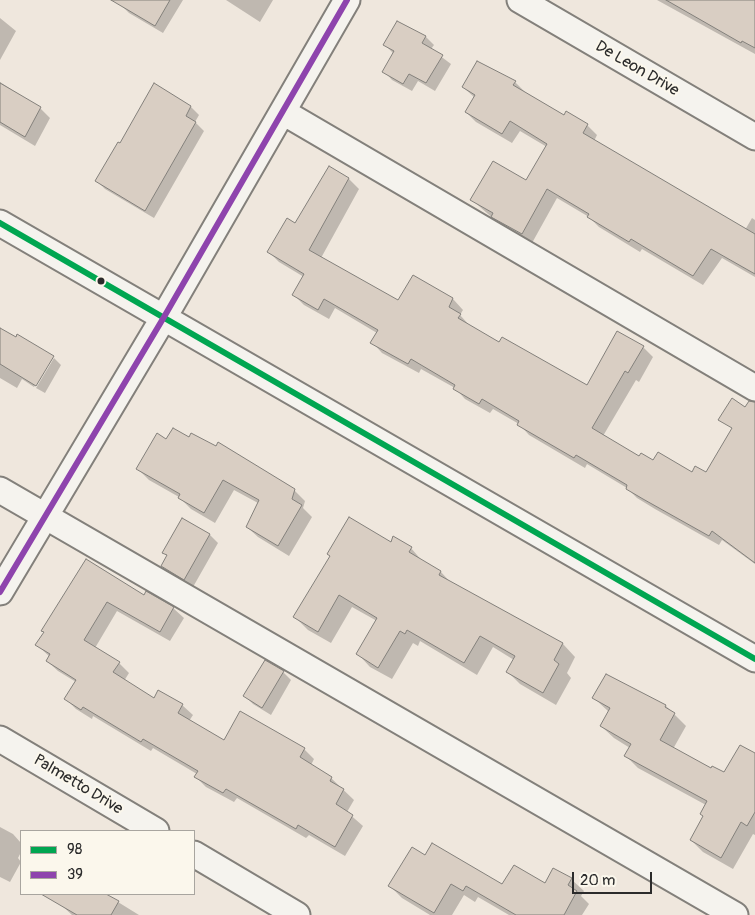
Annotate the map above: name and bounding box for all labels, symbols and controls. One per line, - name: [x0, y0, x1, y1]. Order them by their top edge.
- street label: De Leon Drive: [592, 37, 682, 101]
- unlabelled marker: [96, 276, 106, 286]
- street label: Palmetto Drive: [30, 751, 126, 819]
- legend: [20, 830, 195, 895]
- text: 98: [67, 840, 82, 859]
- scale bar: [575, 862, 655, 894]
- text: 39: [67, 865, 83, 884]
- text: 20 m: [580, 871, 615, 890]

